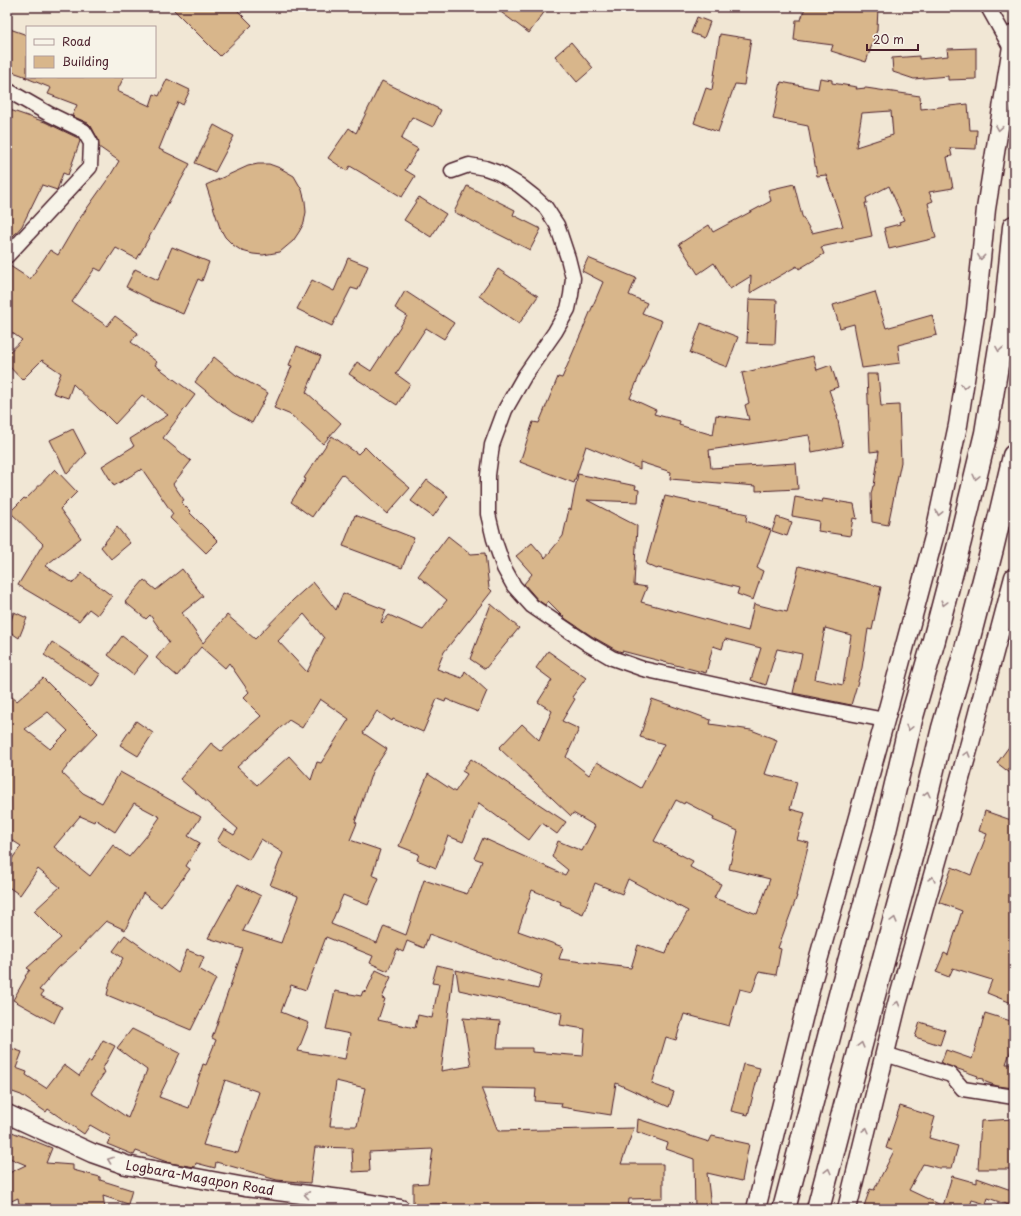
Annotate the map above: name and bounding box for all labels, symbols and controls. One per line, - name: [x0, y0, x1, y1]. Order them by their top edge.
- legend: [26, 26, 156, 78]
- scale bar: [867, 26, 918, 52]
- text: 20 m: [873, 30, 904, 48]
- text: Road: [62, 32, 91, 50]
- text: Building: [62, 52, 109, 70]
- one-way arrow: [996, 125, 1004, 131]
- one-way arrow: [977, 254, 986, 260]
- one-way arrow: [996, 346, 1004, 352]
- one-way arrow: [960, 382, 969, 389]
- one-way arrow: [972, 474, 980, 480]
- one-way arrow: [936, 510, 944, 516]
- one-way arrow: [940, 599, 949, 606]
- one-way arrow: [906, 725, 914, 731]
- one-way arrow: [962, 750, 971, 757]
- one-way arrow: [923, 791, 931, 797]
- one-way arrow: [927, 876, 936, 883]
- one-way arrow: [889, 917, 898, 924]
- one-way arrow: [892, 1001, 901, 1008]
- one-way arrow: [856, 1042, 864, 1049]
- one-way arrow: [861, 1127, 870, 1134]
- street label: Logbara-Magapon Road: [124, 1155, 276, 1199]
- one-way arrow: [107, 1156, 114, 1164]
- one-way arrow: [823, 1168, 832, 1175]
- one-way arrow: [304, 1191, 310, 1200]

